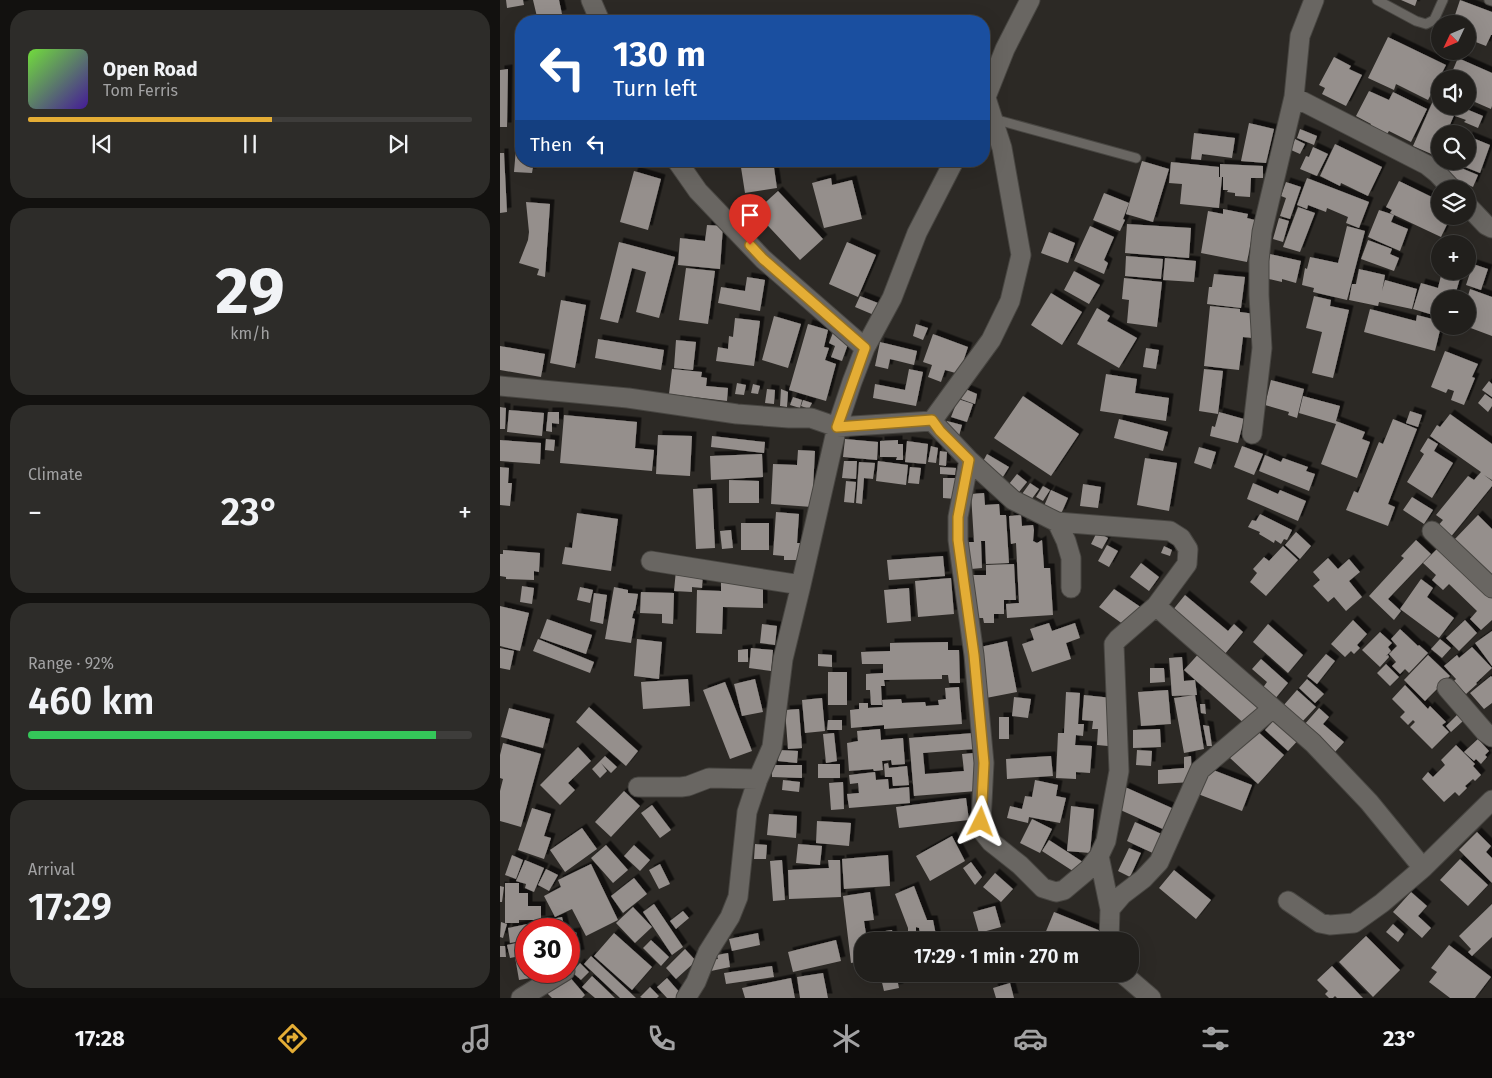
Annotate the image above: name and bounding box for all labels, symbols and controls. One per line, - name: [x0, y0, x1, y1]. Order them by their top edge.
- north arrow: [1431, 15, 1476, 60]
- map controls: [1431, 15, 1476, 335]
- text: 130 m: [613, 33, 706, 75]
- icon: left: [530, 35, 595, 100]
- text: Open Road: [103, 58, 198, 81]
- button: sound: [1431, 70, 1476, 115]
- text: Turn left: [613, 75, 697, 102]
- text: Tom Ferris: [103, 81, 178, 100]
- button: search: [1431, 125, 1476, 170]
- icon: previous: [88, 130, 116, 158]
- icon: pause: [236, 130, 264, 158]
- icon: next: [384, 130, 412, 158]
- icon: left: [582, 130, 610, 158]
- text: Then: [530, 133, 572, 156]
- button: layers: [1431, 180, 1476, 225]
- pin: [729, 194, 771, 245]
- icon: arrive: [736, 201, 764, 229]
- button: +: [1431, 235, 1476, 280]
- text: 29: [215, 252, 285, 330]
- button: −: [1431, 290, 1476, 335]
- text: km/h: [230, 324, 270, 343]
- text: Climate: [28, 465, 83, 484]
- text: 23°: [221, 489, 279, 535]
- text: −: [28, 496, 42, 529]
- text: +: [458, 496, 472, 529]
- text: Range · 92%: [28, 654, 114, 673]
- text: 460 km: [28, 678, 154, 724]
- position arrow: [954, 795, 1006, 847]
- text: Arrival: [28, 860, 75, 879]
- text: 17:29: [28, 884, 112, 930]
- speed limit sign: 30: [515, 918, 580, 983]
- text: 17:29 · 1 min · 270 m: [914, 945, 1079, 968]
- icon: directions: [275, 1021, 310, 1056]
- icon: music: [459, 1021, 494, 1056]
- icon: phone: [644, 1021, 679, 1056]
- icon: climate: [829, 1021, 864, 1056]
- icon: car: [1013, 1021, 1048, 1056]
- icon: filters: [1198, 1021, 1233, 1056]
- text: 17:28: [75, 1025, 125, 1052]
- text: 23°: [1383, 1025, 1417, 1052]

